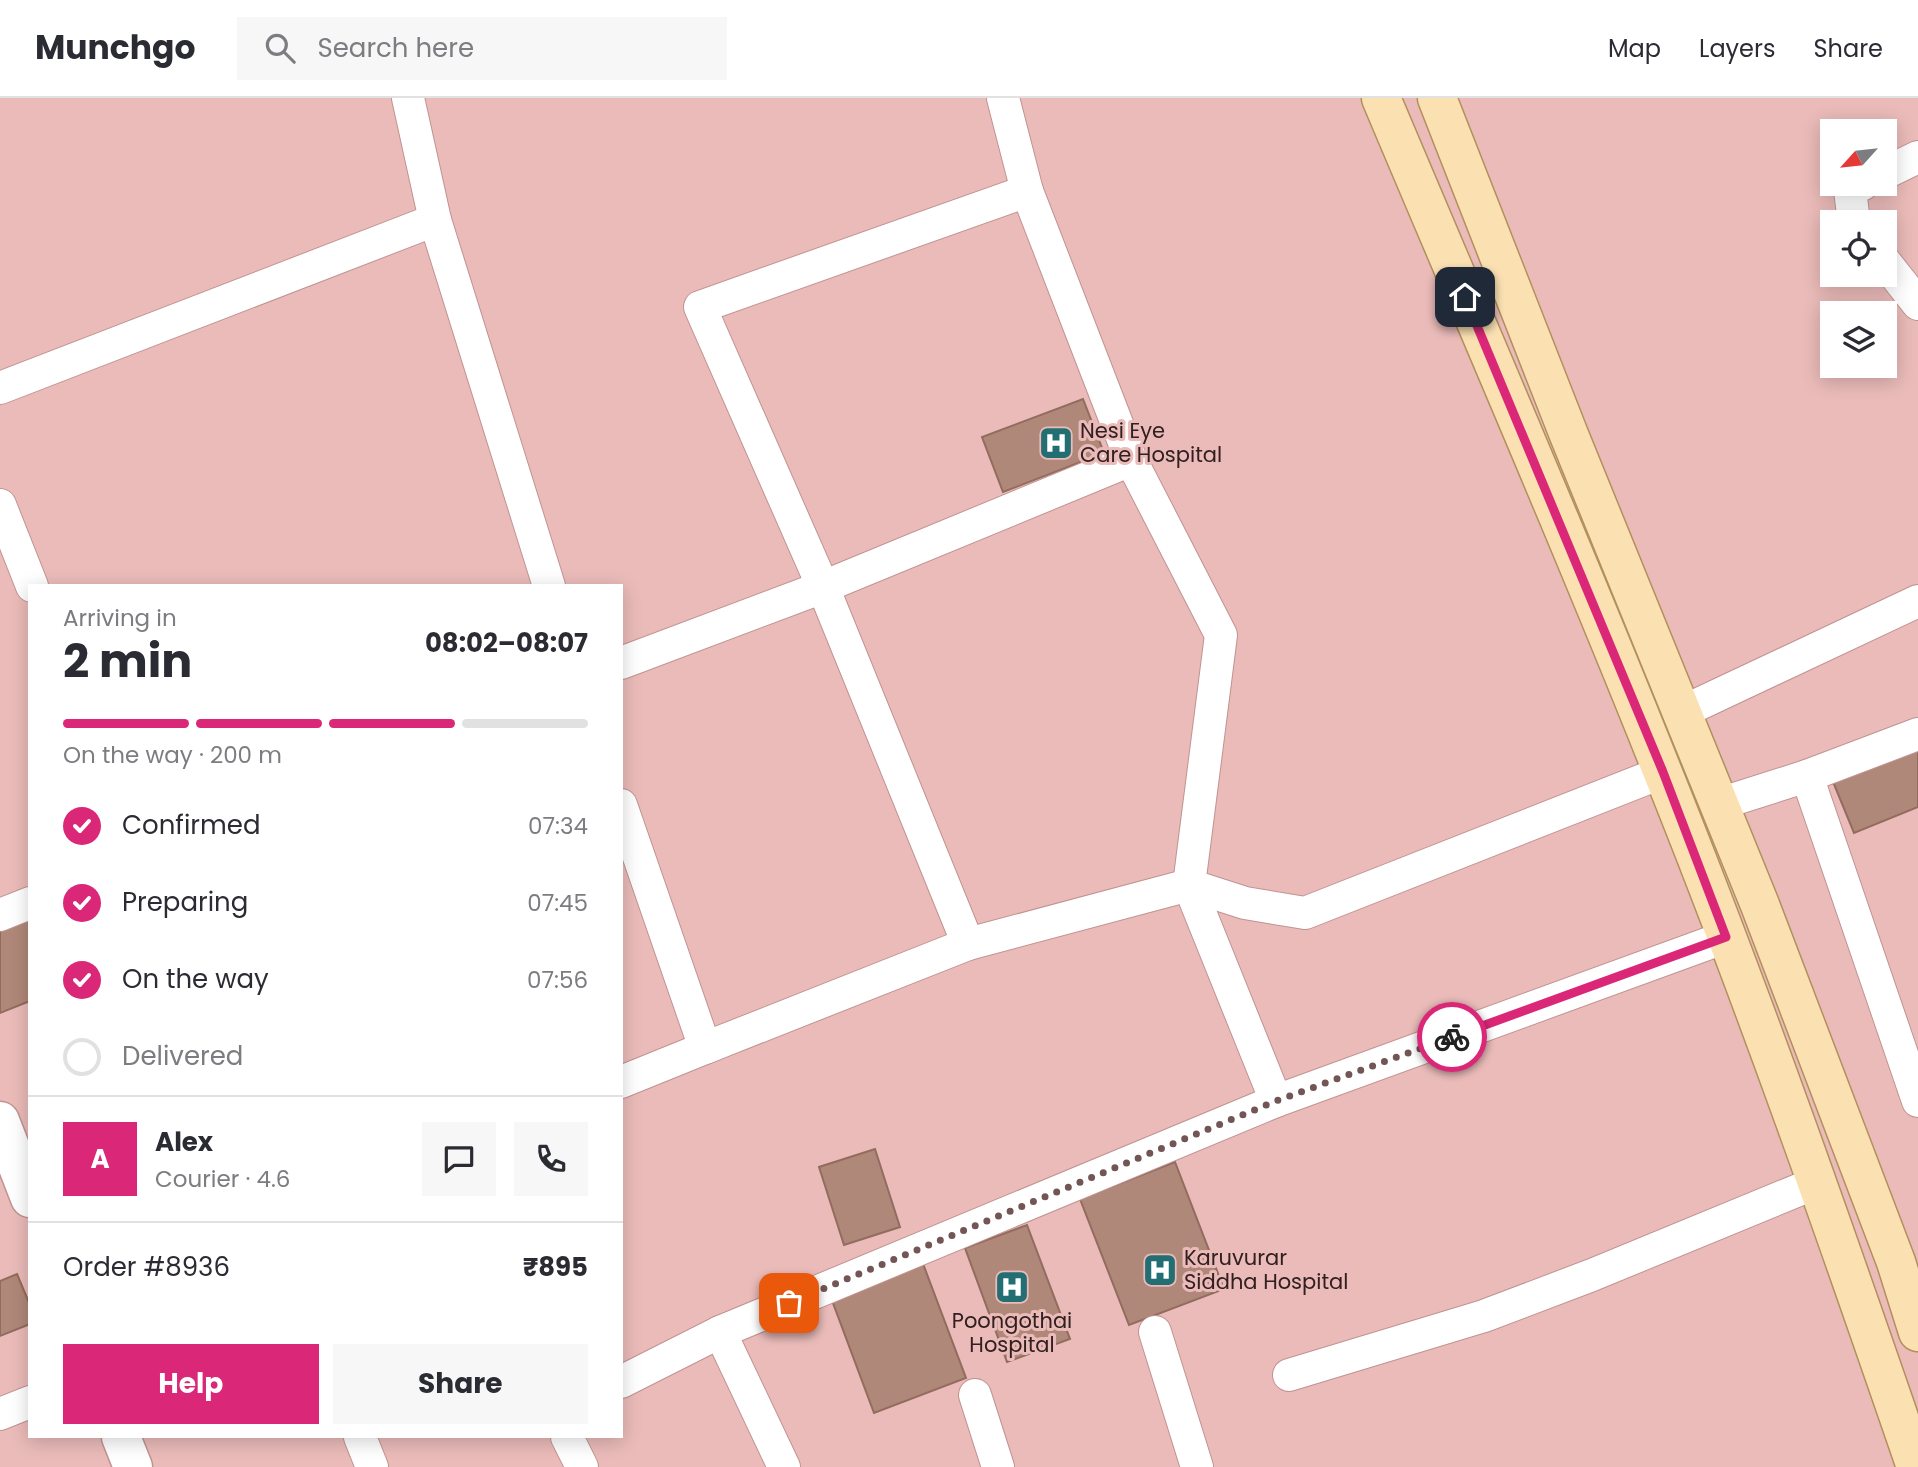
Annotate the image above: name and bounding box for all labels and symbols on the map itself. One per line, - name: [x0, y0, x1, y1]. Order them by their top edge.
- north arrow: [1820, 119, 1897, 196]
- pin: [1435, 267, 1495, 327]
- place label: Nesi Eye Care Hospital: [1080, 416, 1222, 469]
- hospital icon: Nesi Eye Care Hospital: [1037, 424, 1075, 462]
- courier: [1417, 1002, 1487, 1072]
- place label: Karuvurar Siddha Hospital: [1184, 1243, 1348, 1296]
- hospital icon: Karuvurar Siddha Hospital: [1141, 1251, 1179, 1289]
- hospital icon: Poongothai Hospital: [993, 1268, 1031, 1306]
- pin: [759, 1273, 819, 1333]
- place label: Poongothai Hospital: [952, 1306, 1072, 1359]

